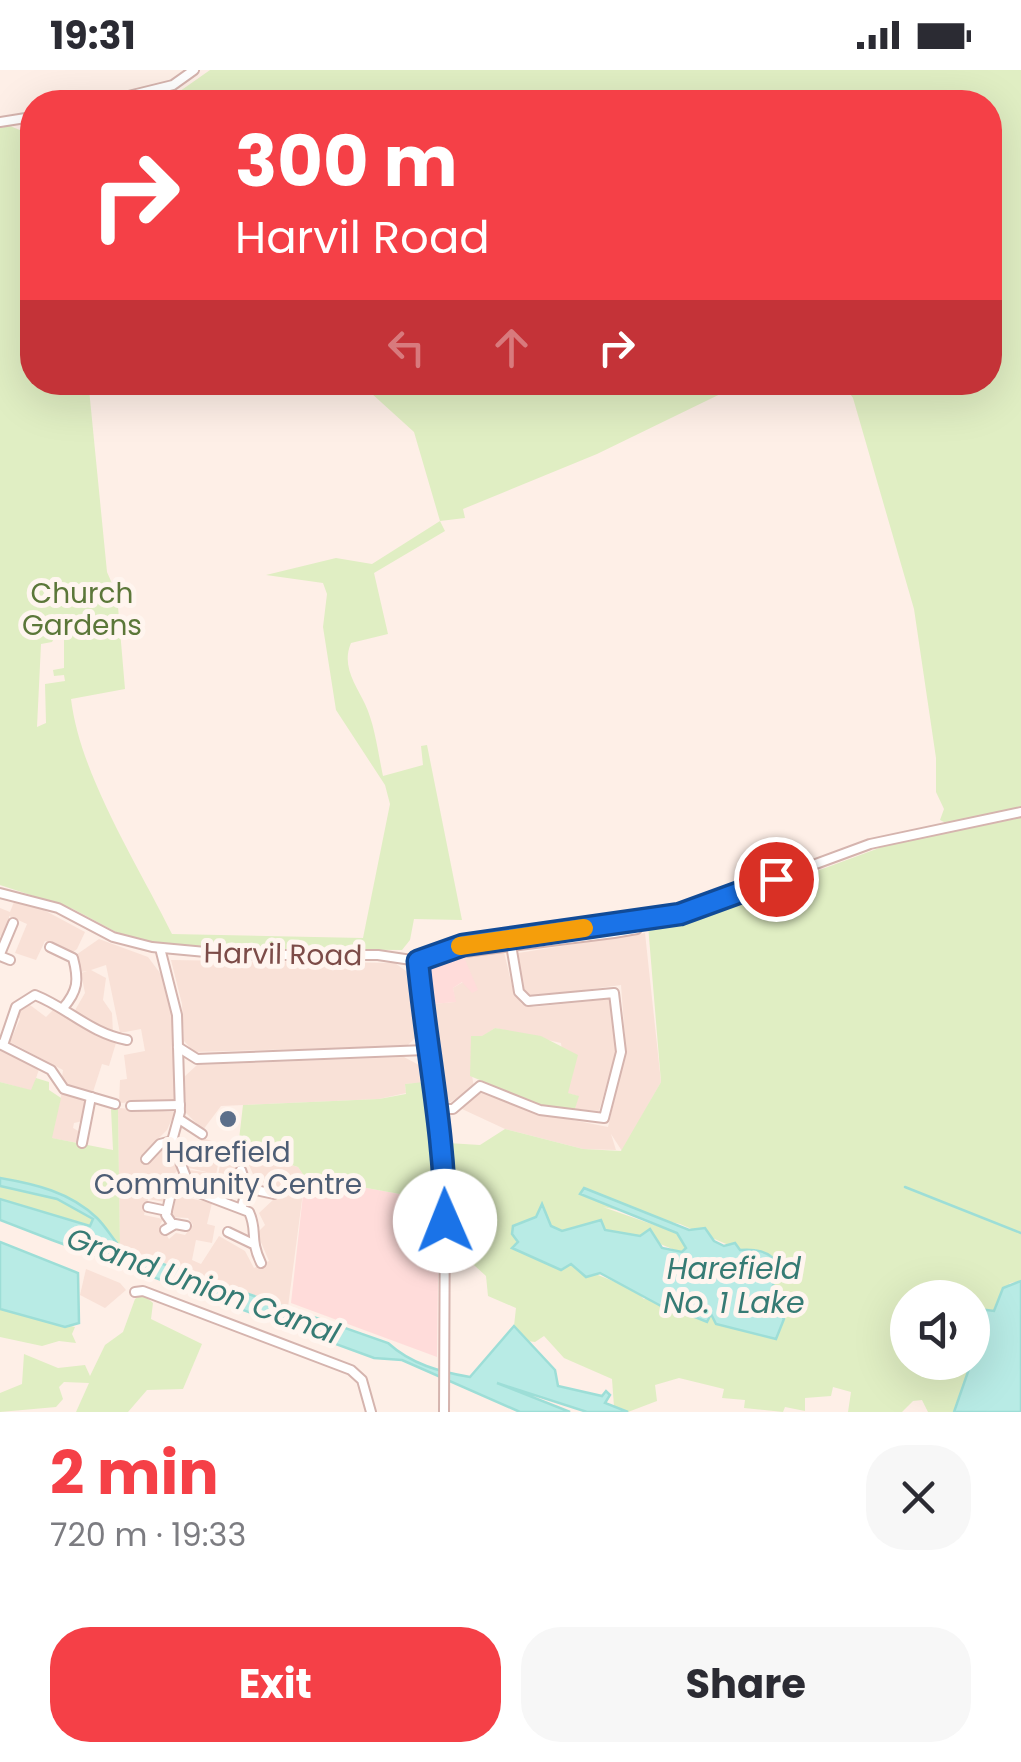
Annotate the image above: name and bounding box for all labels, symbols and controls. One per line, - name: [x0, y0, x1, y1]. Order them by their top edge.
- text: 19:31: [50, 9, 136, 62]
- text: 300 m: [235, 112, 458, 211]
- icon: right: [70, 130, 200, 260]
- text: Harvil Road: [235, 206, 490, 269]
- icon: left: [379, 320, 434, 375]
- icon: ahead: [484, 320, 539, 375]
- icon: right: [589, 320, 644, 375]
- park label: Church Gardens: [22, 574, 142, 645]
- pin: [734, 837, 819, 922]
- icon: arrive: [749, 852, 804, 907]
- street label: Harvil Road: [203, 934, 363, 975]
- marker: Harefield Community Centre: [217, 1108, 239, 1130]
- place label: Harefield Community Centre: [94, 1133, 362, 1204]
- position arrow: [393, 1169, 497, 1273]
- water label: Grand Union Canal: [61, 1216, 346, 1355]
- water label: Harefield No. 1 Lake: [663, 1247, 805, 1324]
- map controls: [890, 1280, 990, 1380]
- button: sound: [890, 1280, 990, 1380]
- text: 2 min: [50, 1431, 219, 1515]
- button: close: [866, 1445, 971, 1550]
- text: 720 m · 19:33: [50, 1512, 246, 1557]
- button: Exit: [50, 1627, 501, 1742]
- button: Share: [521, 1627, 971, 1742]

